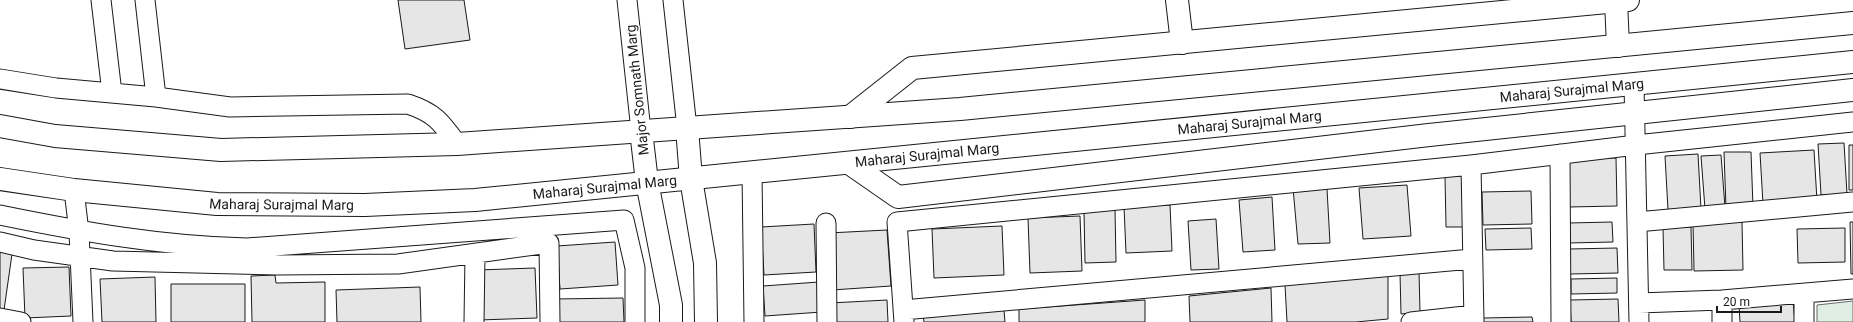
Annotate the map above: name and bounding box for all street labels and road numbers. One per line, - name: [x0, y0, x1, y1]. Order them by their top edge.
- street label: Major Somnath Marg: [622, 24, 652, 156]
- street label: Maharaj Surajmal Marg: [1499, 75, 1645, 105]
- street label: Maharaj Surajmal Marg: [1177, 107, 1322, 138]
- street label: Maharaj Surajmal Marg: [854, 140, 1000, 170]
- street label: Maharaj Surajmal Marg: [532, 172, 678, 202]
- street label: Maharaj Surajmal Marg: [208, 195, 354, 213]

